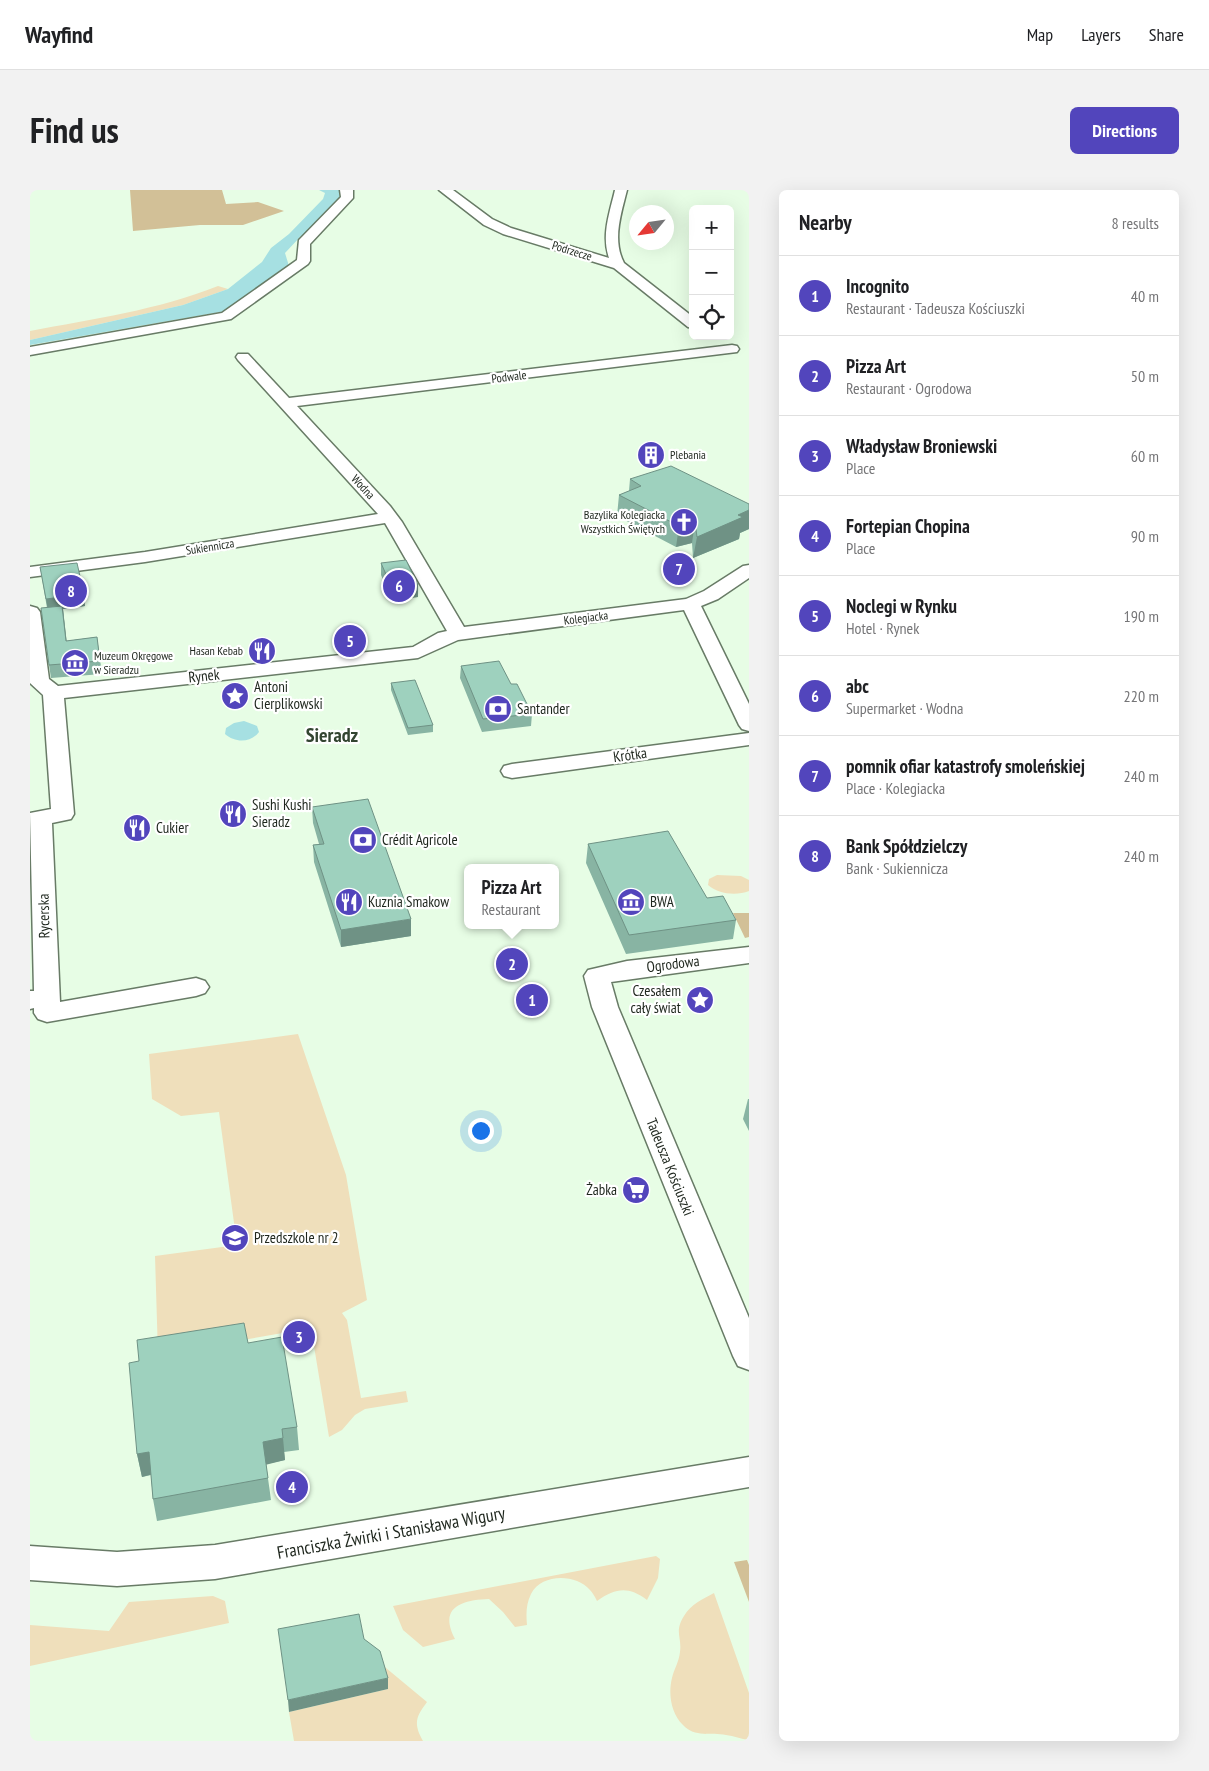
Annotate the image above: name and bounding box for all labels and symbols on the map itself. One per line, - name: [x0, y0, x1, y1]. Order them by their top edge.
- north arrow: [629, 205, 674, 250]
- street label: Podrzecze: [550, 237, 594, 264]
- street label: Podwale: [491, 367, 527, 386]
- building icon: Plebania: [636, 440, 666, 470]
- place label: Plebania: [670, 447, 706, 462]
- street label: Wodna: [348, 471, 379, 502]
- place label: Bazylika Kolegiacka Wszystkich Świętych: [581, 507, 665, 536]
- church icon: Bazylika Kolegiacka Wszystkich Świętych: [669, 507, 699, 537]
- street label: Sukiennicza: [185, 535, 235, 558]
- pin: 7: [663, 550, 695, 588]
- pin: 6: [383, 567, 415, 605]
- pin: 8: [55, 572, 87, 610]
- street label: Kolegiacka: [563, 607, 609, 628]
- pin: 5: [334, 622, 366, 660]
- restaurant icon: Hasan Kebab: [247, 636, 277, 666]
- place label: Hasan Kebab: [189, 643, 243, 658]
- museum icon: Muzeum Okręgowe w Sieradzu: [60, 648, 90, 678]
- place label: Muzeum Okręgowe w Sieradzu: [94, 648, 173, 677]
- street label: Rynek: [188, 664, 221, 687]
- place label: Antoni Cierplikowski: [254, 677, 323, 713]
- place icon: Antoni Cierplikowski: [220, 681, 250, 711]
- bank icon: Santander: [483, 694, 513, 724]
- place label: Santander: [517, 699, 570, 718]
- district label: Sieradz: [306, 722, 359, 748]
- street label: Krótka: [612, 743, 648, 766]
- place label: Sushi Kushi Sieradz: [252, 795, 312, 831]
- restaurant icon: Sushi Kushi Sieradz: [218, 799, 248, 829]
- restaurant icon: Cukier: [122, 813, 152, 843]
- place label: Cukier: [156, 818, 189, 837]
- bank icon: Crédit Agricole: [348, 825, 378, 855]
- place label: Crédit Agricole: [382, 830, 458, 849]
- restaurant icon: Kuznia Smakow: [334, 887, 364, 917]
- museum icon: BWA: [616, 887, 646, 917]
- place label: Kuznia Smakow: [368, 892, 449, 911]
- place label: BWA: [650, 892, 675, 911]
- street label: Rycerska: [34, 893, 53, 939]
- pin: 2: [496, 945, 528, 983]
- street label: Ogrodowa: [645, 951, 700, 976]
- pin: 1: [516, 981, 548, 1019]
- place label: Czesałem cały świat: [630, 981, 681, 1017]
- place icon: Czesałem cały świat: [685, 985, 715, 1015]
- street label: Tadeusza Kościuszki: [642, 1115, 699, 1218]
- your location: [468, 1118, 494, 1144]
- supermarket icon: Żabka: [621, 1175, 651, 1205]
- place label: Żabka: [586, 1180, 617, 1199]
- school or university icon: Przedszkole nr 2: [220, 1223, 250, 1253]
- place label: Przedszkole nr 2: [254, 1228, 339, 1247]
- pin: 3: [283, 1318, 315, 1356]
- pin: 4: [276, 1468, 308, 1506]
- street label: Franciszka Żwirki i Stanisława Wigury: [275, 1501, 507, 1564]

